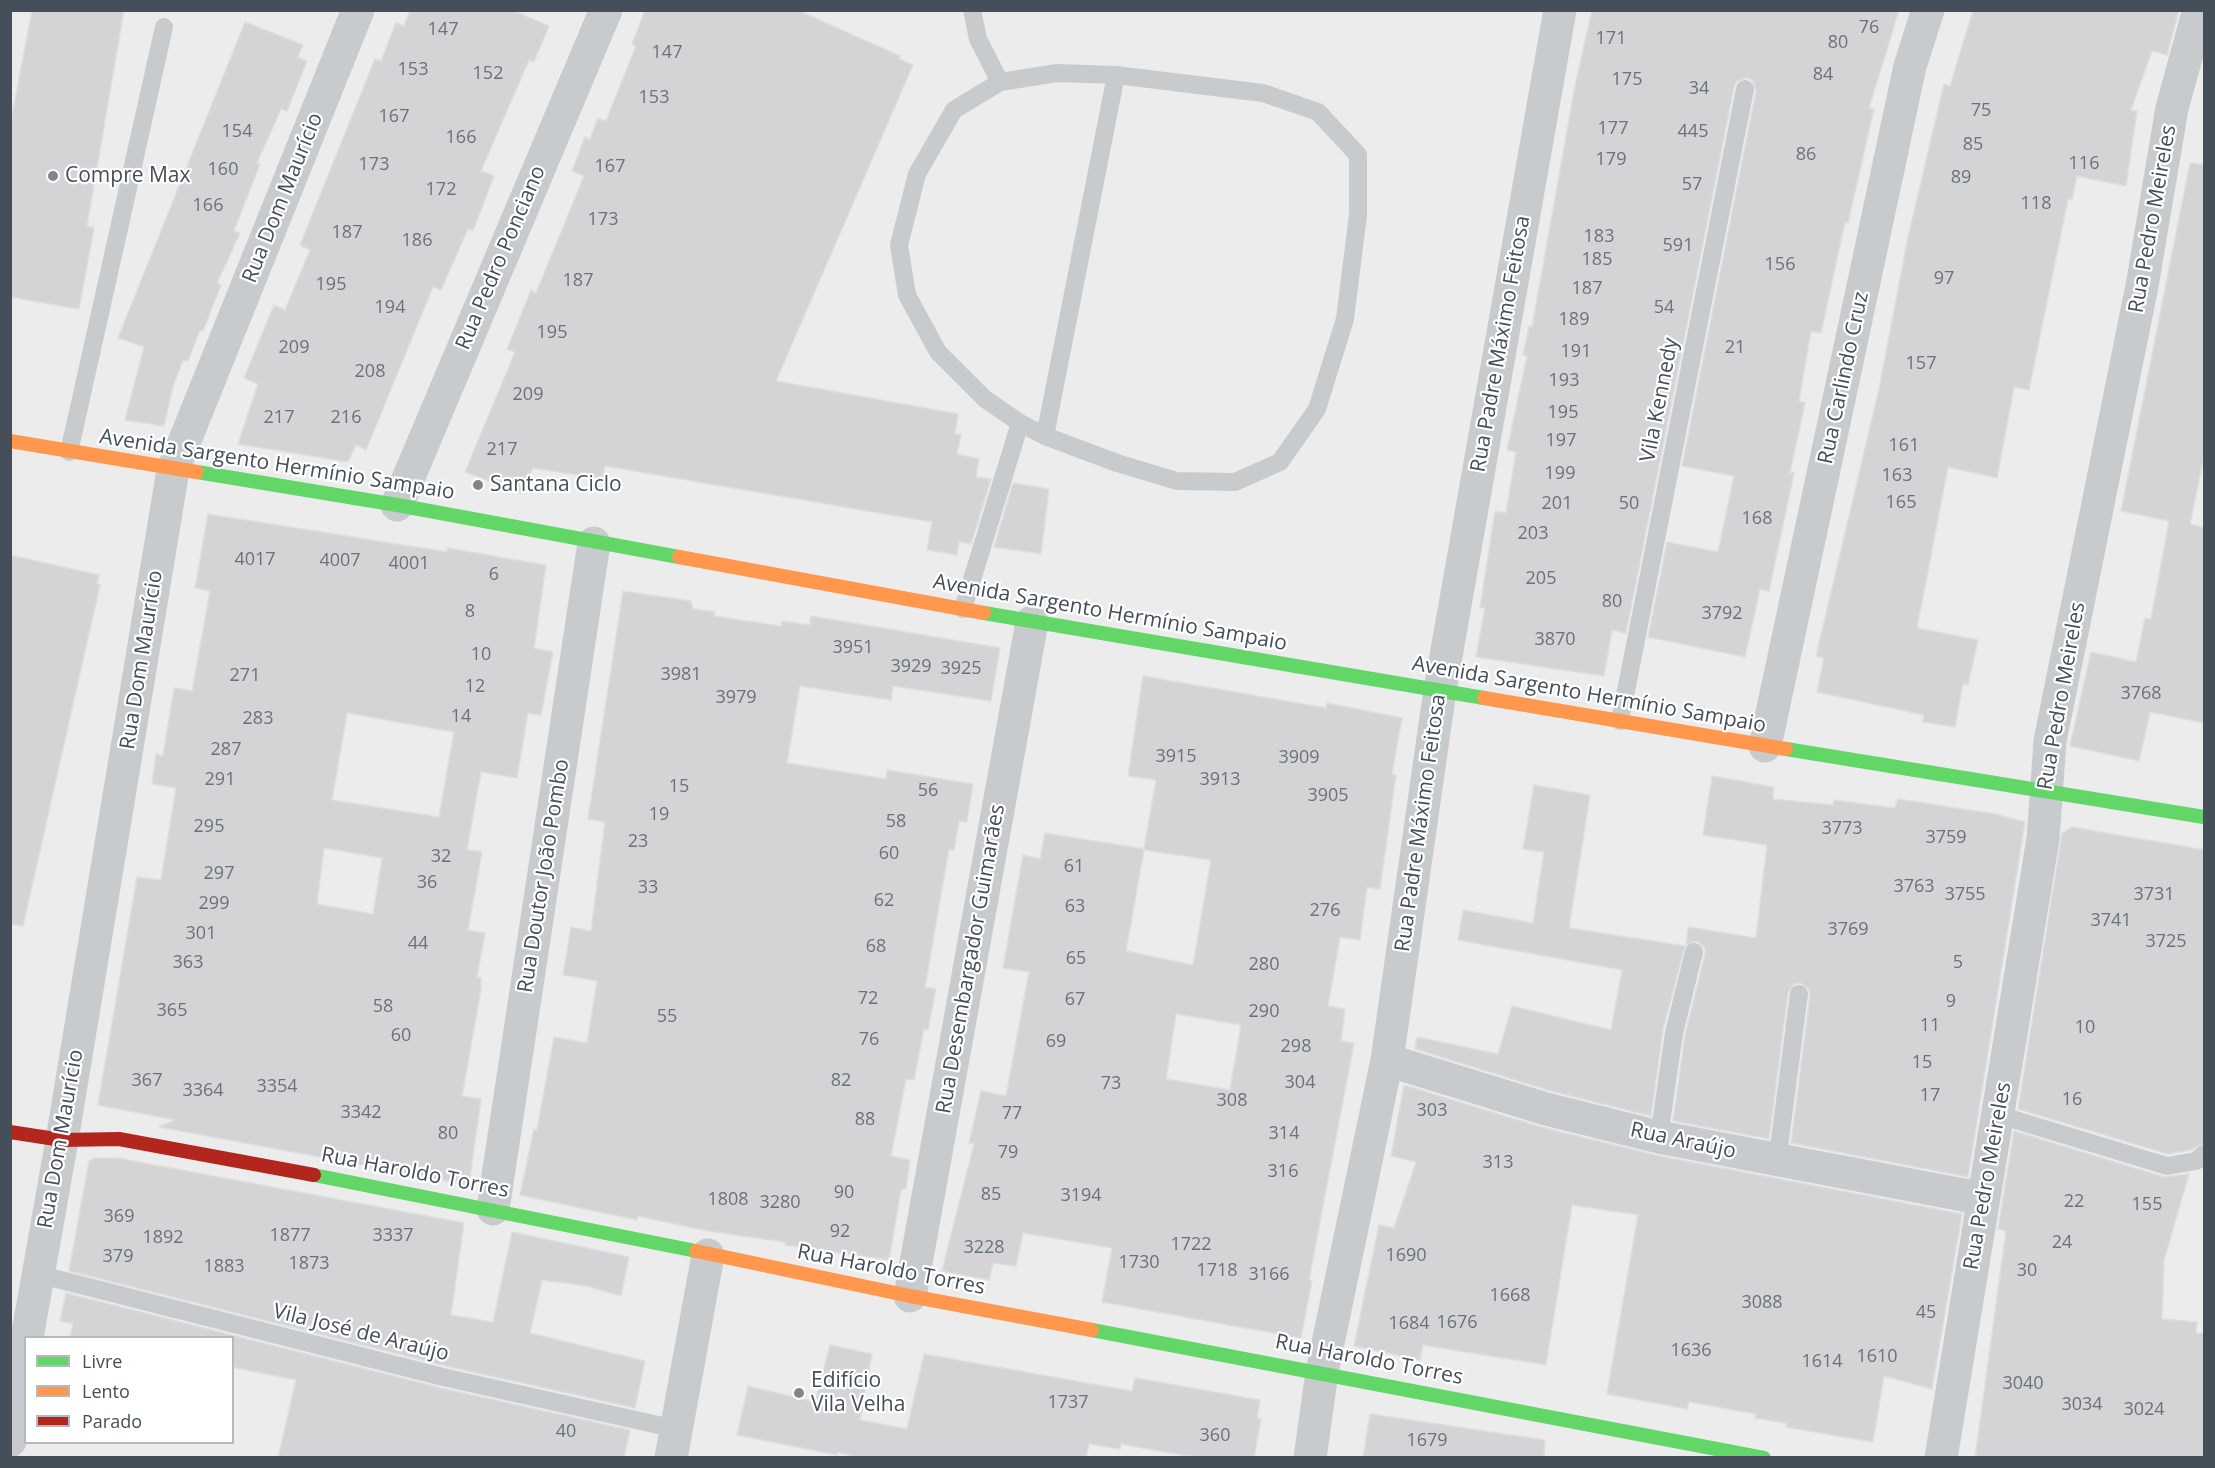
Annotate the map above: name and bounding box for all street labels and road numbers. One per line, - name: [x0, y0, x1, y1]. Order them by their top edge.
- street label: Rua Dom Maurício: [237, 109, 329, 287]
- street label: Rua Pedro Meireles: [2124, 123, 2182, 315]
- street label: Rua Pedro Ponciano: [451, 162, 551, 354]
- street label: Rua Padre Máximo Feitosa: [1466, 214, 1536, 474]
- street label: Rua Carlindo Cruz: [1813, 290, 1875, 466]
- street label: Vila Kennedy: [1636, 336, 1684, 464]
- street label: Avenida Sargento Hermínio Sampaio: [98, 424, 456, 506]
- street label: Rua Dom Maurício: [115, 569, 169, 751]
- street label: Avenida Sargento Hermínio Sampaio: [931, 569, 1289, 657]
- street label: Rua Pedro Meireles: [2033, 600, 2091, 792]
- street label: Avenida Sargento Hermínio Sampaio: [1410, 651, 1768, 739]
- street label: Rua Padre Máximo Feitosa: [1390, 692, 1452, 954]
- street label: Rua Doutor João Pombo: [513, 757, 575, 995]
- street label: Rua Desembargador Guimarães: [931, 802, 1011, 1116]
- street label: Rua Dom Maurício: [33, 1048, 89, 1230]
- street label: Rua Pedro Meireles: [1959, 1080, 2017, 1272]
- street label: Rua Araújo: [1628, 1118, 1738, 1164]
- street label: Rua Haroldo Torres: [319, 1142, 511, 1204]
- street label: Rua Haroldo Torres: [795, 1239, 987, 1301]
- street label: Vila José de Araújo: [271, 1299, 451, 1367]
- street label: Rua Haroldo Torres: [1273, 1329, 1465, 1391]

